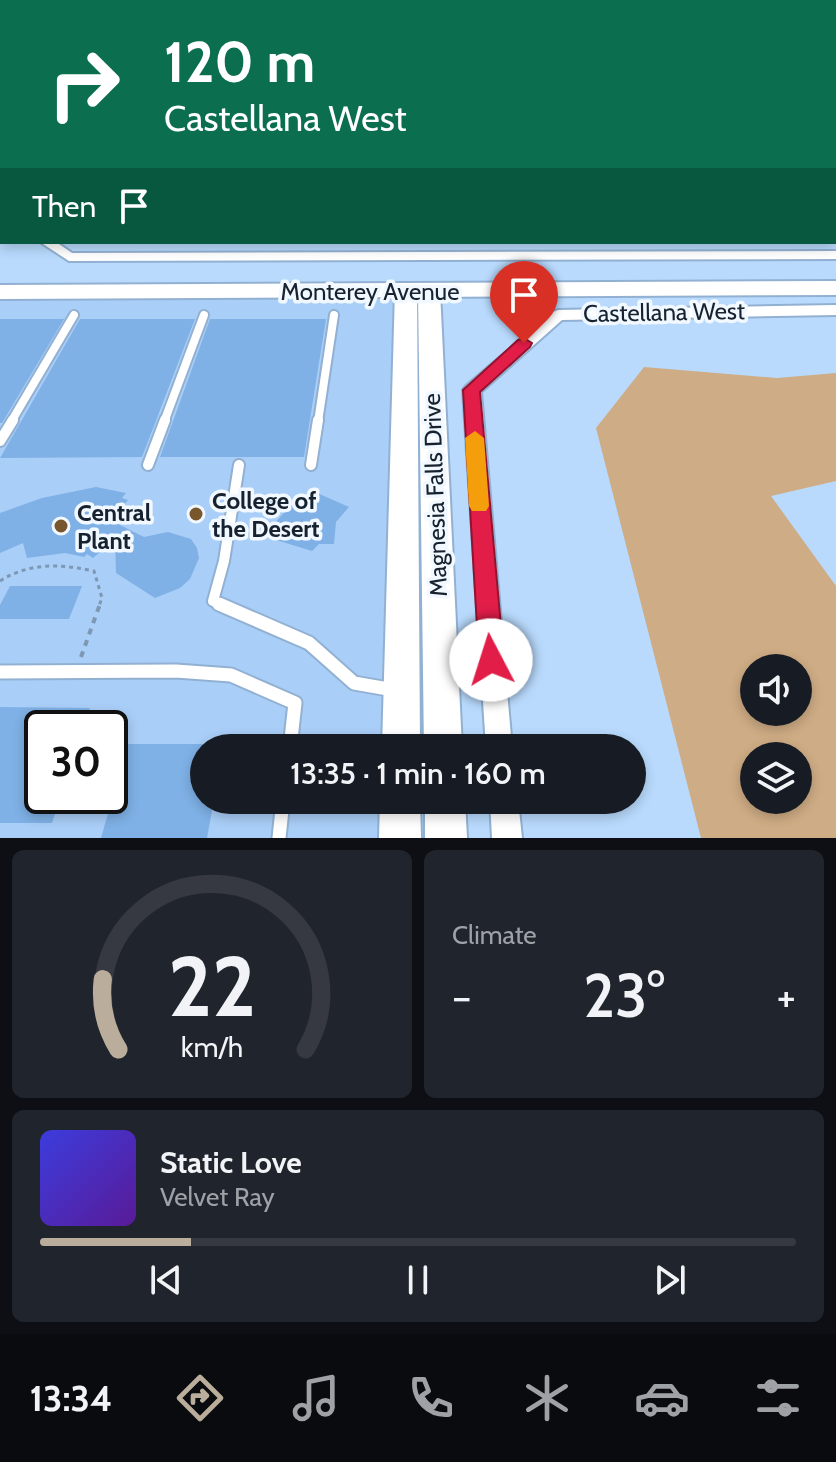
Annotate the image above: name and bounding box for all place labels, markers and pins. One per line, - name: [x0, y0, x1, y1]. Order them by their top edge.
- pin: [490, 261, 558, 343]
- place label: College of the Desert: [212, 486, 319, 543]
- place label: Central Plant: [77, 498, 151, 555]
- marker: College of the Desert: [187, 505, 205, 523]
- marker: Central Plant: [52, 517, 70, 535]

